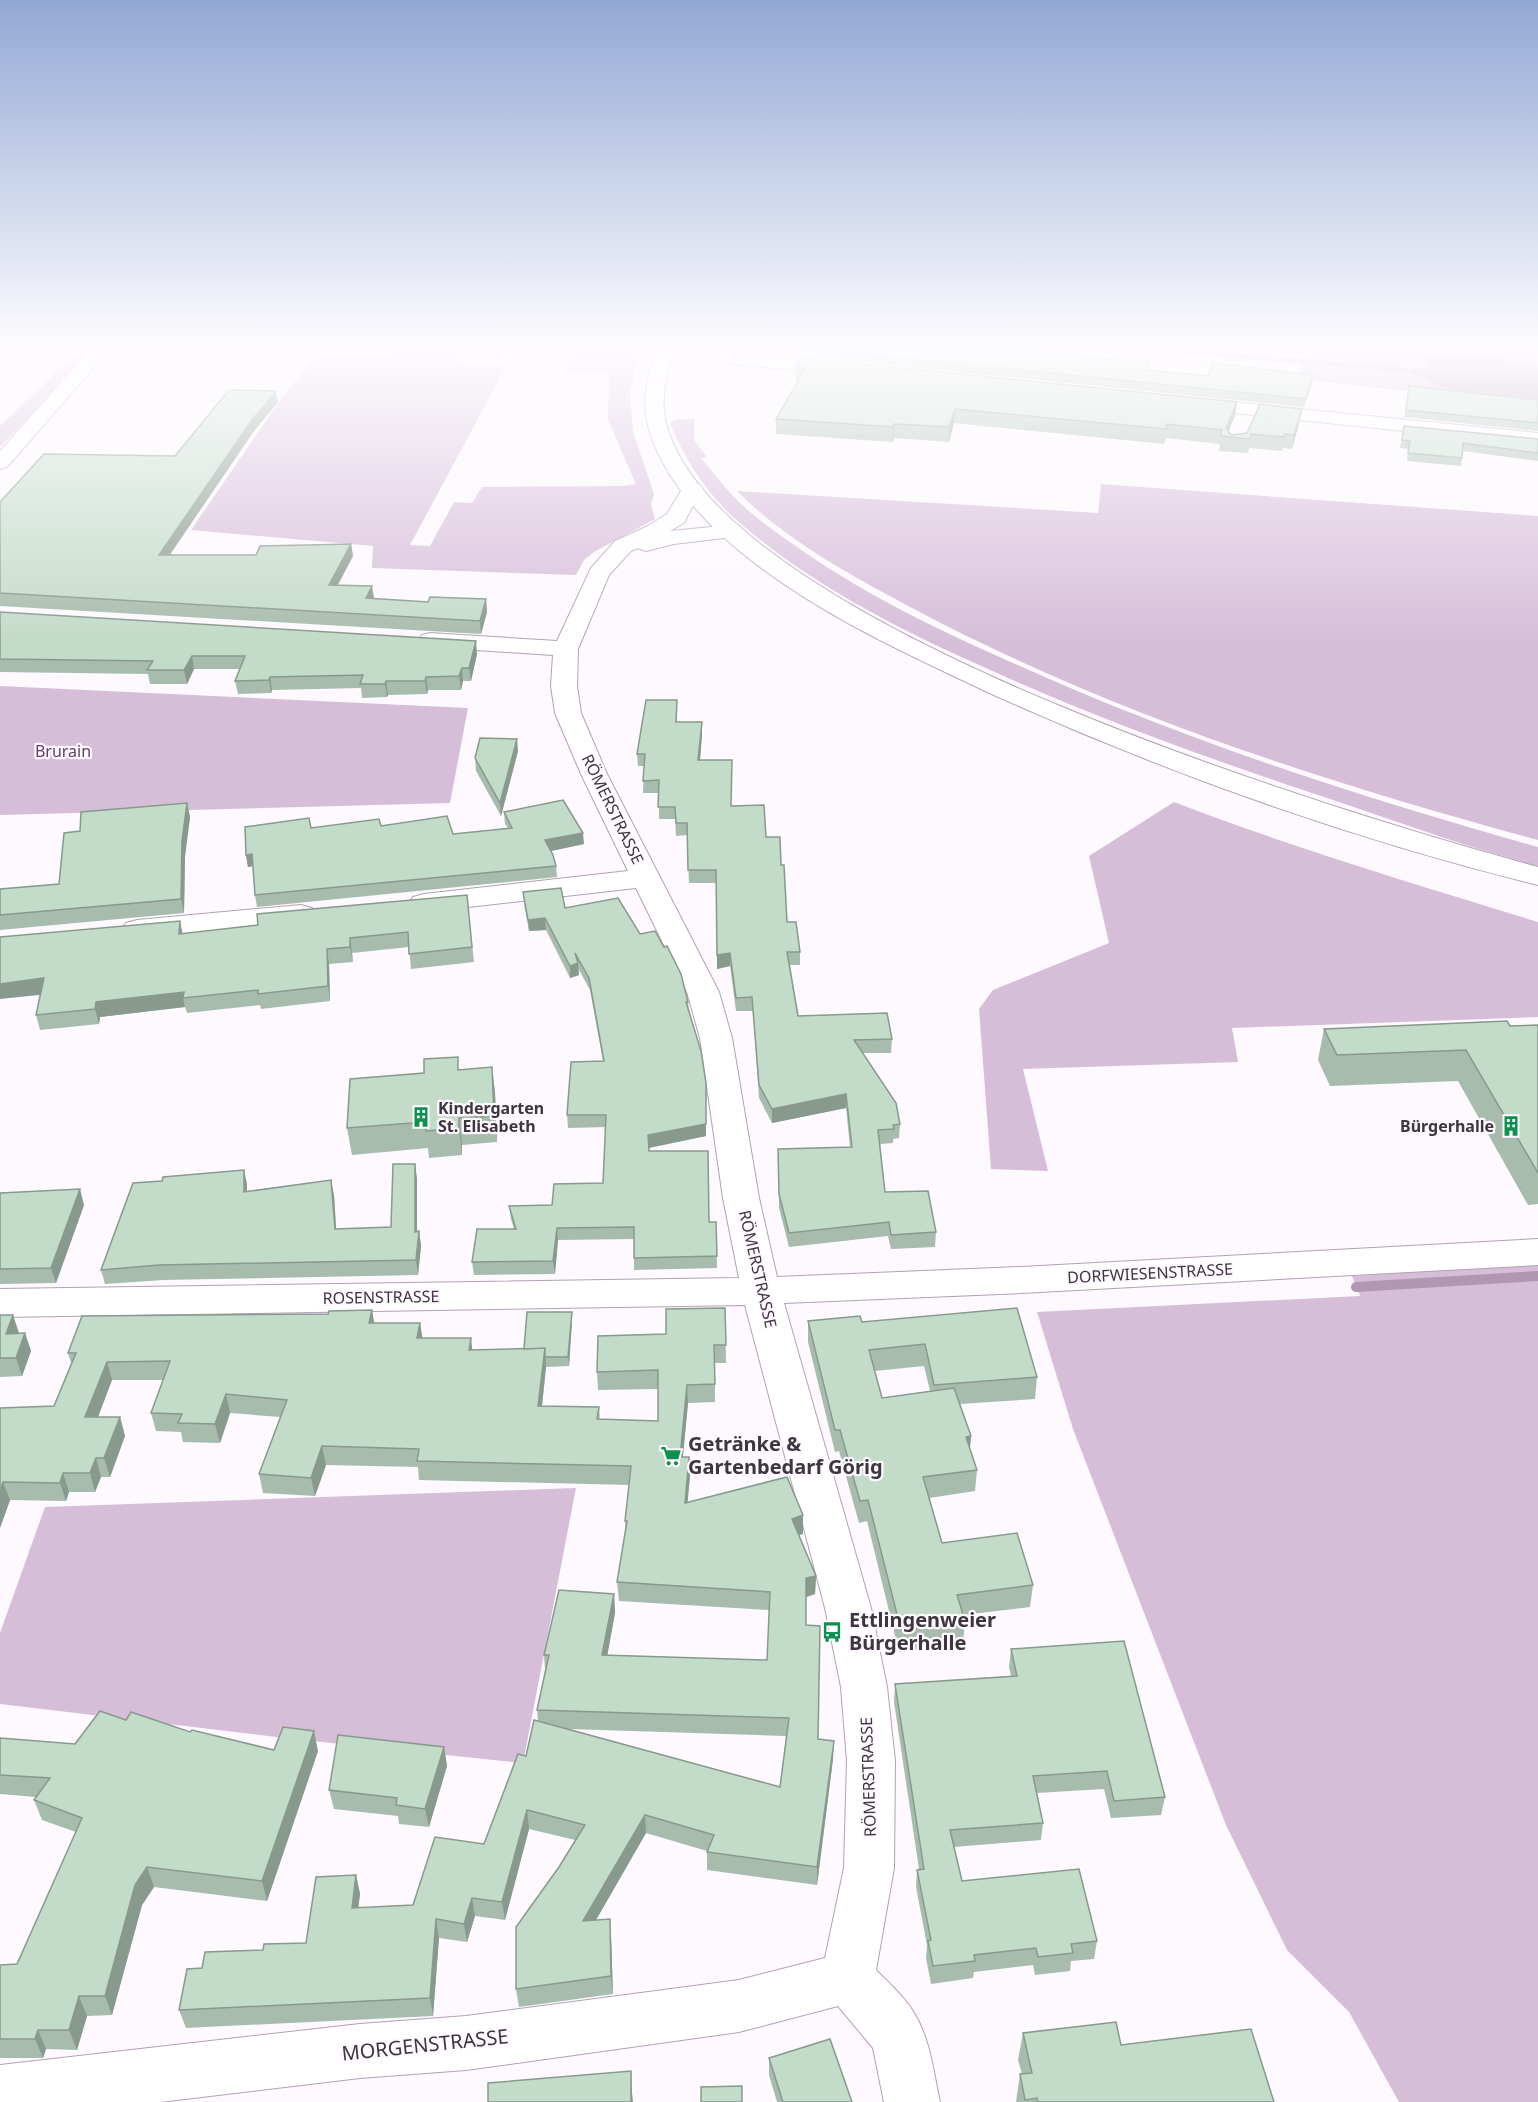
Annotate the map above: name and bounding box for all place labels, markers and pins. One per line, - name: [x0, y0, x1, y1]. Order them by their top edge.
- place label: Kindergarten St. Elisabeth: [438, 1097, 544, 1137]
- building icon: Kindergarten St. Elisabeth: [409, 1105, 433, 1129]
- building icon: Bürgerhalle: [1499, 1114, 1523, 1138]
- place label: Bürgerhalle: [1400, 1115, 1494, 1137]
- place label: Getränke & Gartenbedarf Görig: [688, 1430, 883, 1480]
- supermarket icon: Getränke & Gartenbedarf Görig: [659, 1444, 683, 1468]
- place label: Ettlingenweier Bürgerhalle: [849, 1606, 996, 1656]
- bus stop icon: Ettlingenweier Bürgerhalle: [820, 1620, 844, 1644]

